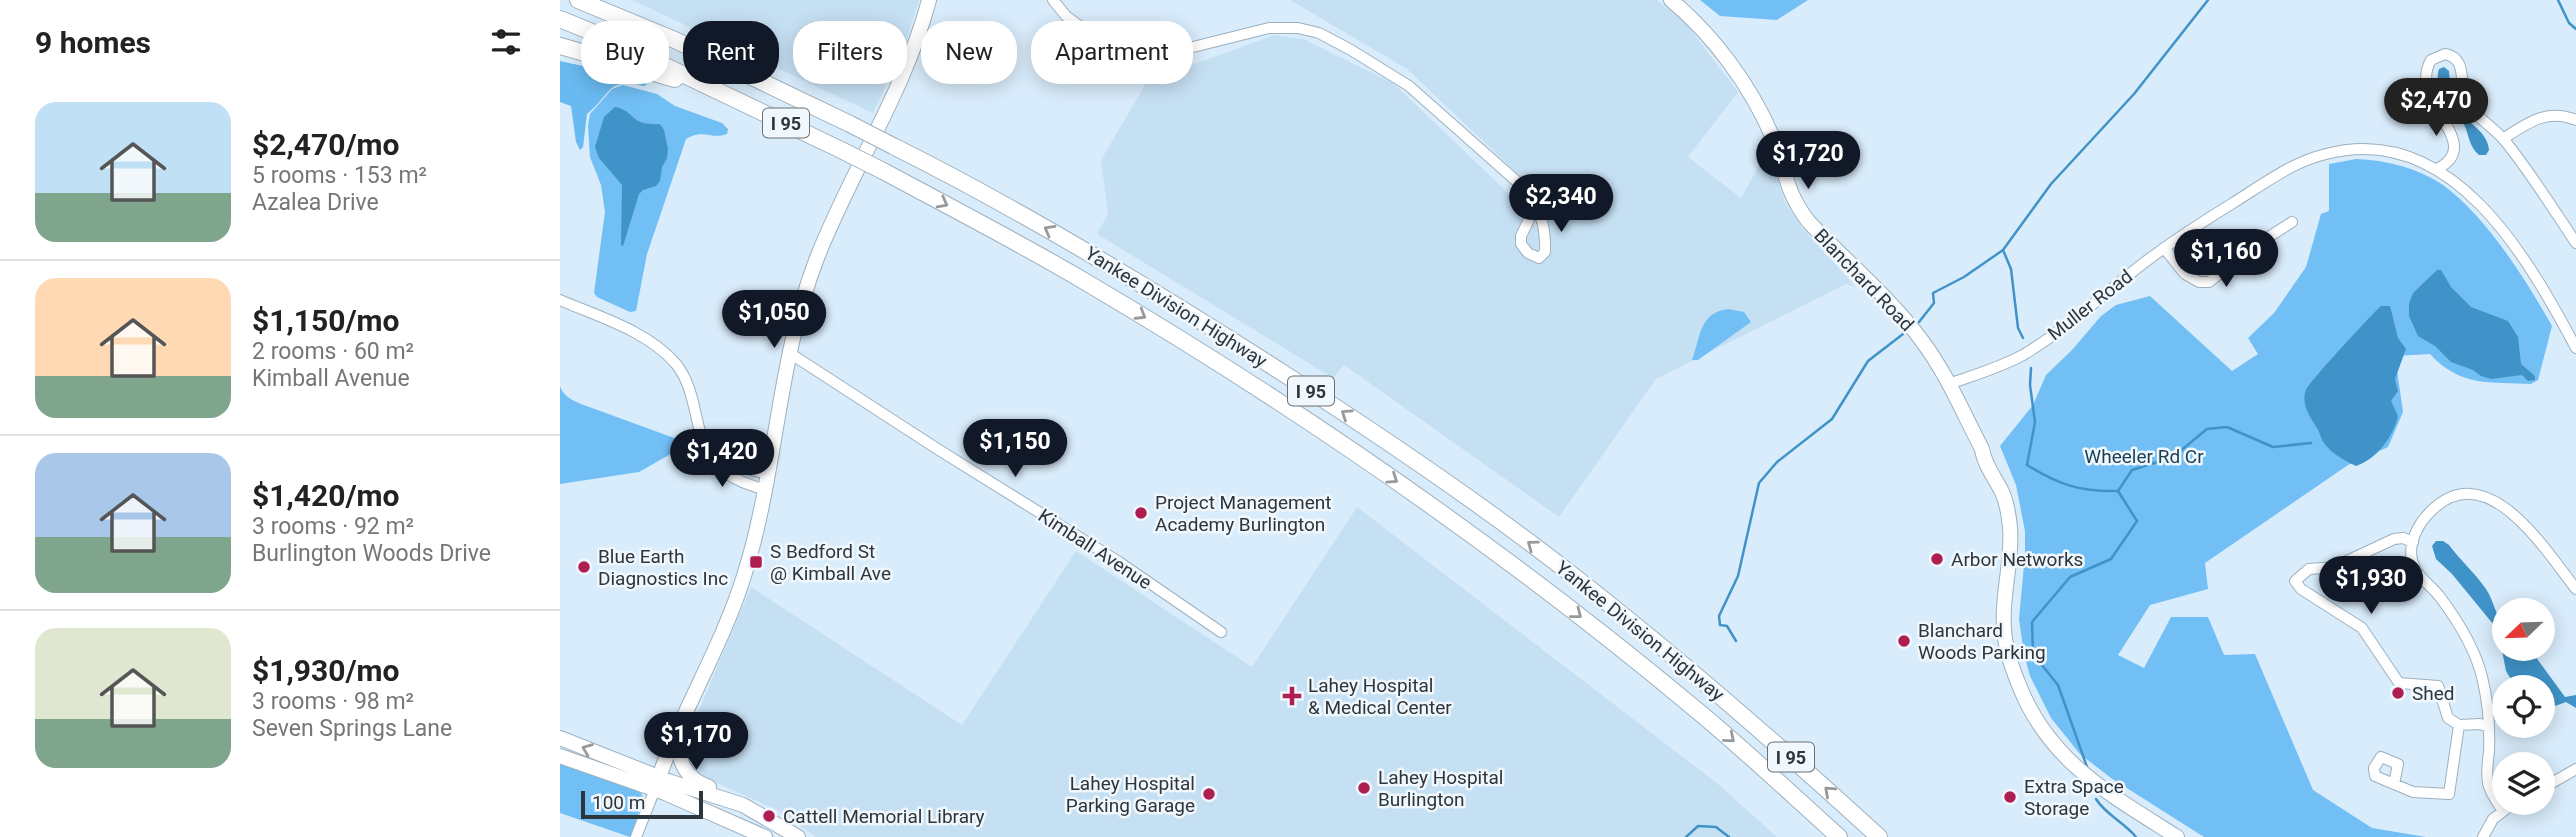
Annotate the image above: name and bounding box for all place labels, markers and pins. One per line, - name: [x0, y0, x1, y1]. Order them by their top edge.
- pin: $2,470: [2379, 78, 2493, 138]
- pin: $1,720: [1751, 132, 1865, 191]
- pin: $2,340: [1504, 174, 1618, 234]
- pin: $1,160: [2169, 230, 2283, 289]
- pin: $1,050: [717, 290, 831, 350]
- pin: $1,150: [958, 420, 1072, 479]
- pin: $1,420: [665, 430, 779, 489]
- place label: Project Management Academy Burlington: [1155, 491, 1332, 536]
- marker: Project Management Academy Burlington: [1133, 505, 1149, 521]
- place label: S Bedford St @ Kimball Ave: [770, 540, 891, 585]
- place label: Blue Earth Diagnostics Inc: [598, 545, 728, 590]
- place label: Arbor Networks: [1951, 548, 2083, 571]
- marker: Arbor Networks: [1929, 551, 1945, 567]
- marker: S Bedford St @ Kimball Ave: [748, 554, 764, 570]
- pin: $1,930: [2314, 556, 2428, 616]
- marker: Blue Earth Diagnostics Inc: [576, 559, 592, 575]
- place label: Blanchard Woods Parking: [1918, 619, 2046, 664]
- marker: Blanchard Woods Parking: [1896, 633, 1912, 649]
- place label: Lahey Hospital & Medical Center: [1308, 674, 1452, 719]
- place label: Shed: [2412, 682, 2455, 705]
- marker: Shed: [2390, 685, 2406, 701]
- marker: Lahey Hospital & Medical Center: [1282, 686, 1302, 706]
- pin: $1,170: [639, 712, 753, 772]
- place label: Lahey Hospital Burlington: [1378, 766, 1503, 811]
- place label: Lahey Hospital Parking Garage: [1066, 772, 1195, 817]
- place label: Extra Space Storage: [2024, 775, 2124, 820]
- marker: Lahey Hospital Burlington: [1356, 780, 1372, 796]
- marker: Lahey Hospital Parking Garage: [1201, 786, 1217, 802]
- marker: Extra Space Storage: [2002, 789, 2018, 805]
- place label: Cattell Memorial Library: [783, 805, 985, 828]
- marker: Cattell Memorial Library: [761, 808, 777, 824]

